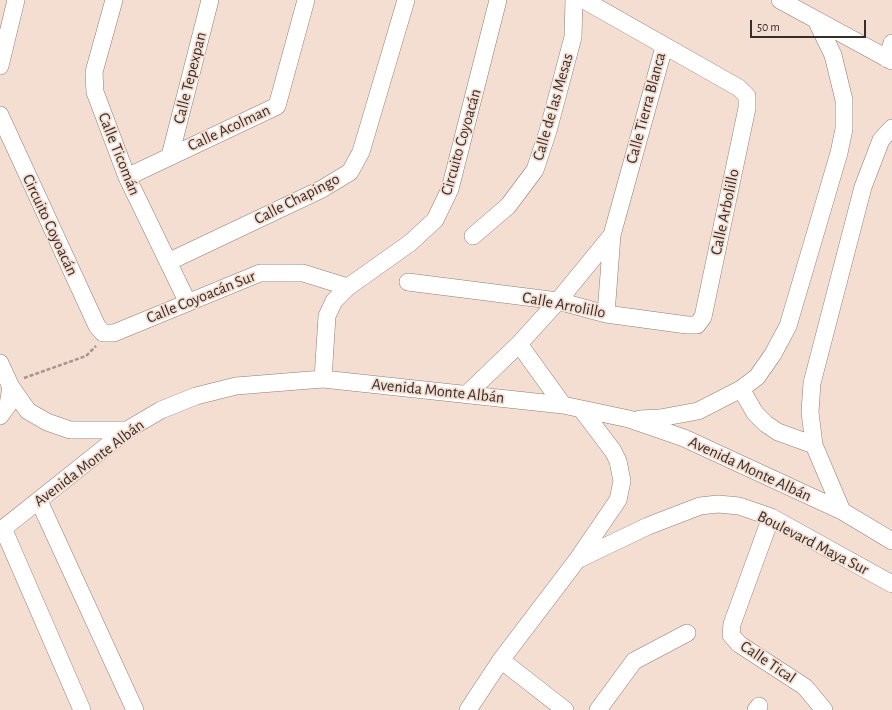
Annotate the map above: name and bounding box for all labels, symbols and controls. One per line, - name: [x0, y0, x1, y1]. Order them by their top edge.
- scale bar: [752, 12, 868, 38]
- text: 50 m: [757, 21, 780, 33]
- street label: Calle Tepexpan: [169, 30, 211, 126]
- street label: Calle Tierra Blanca: [622, 50, 670, 166]
- street label: Calle de las Mesas: [529, 51, 577, 163]
- street label: Circuito Coyoacán: [437, 87, 485, 197]
- street label: Calle Acolman: [185, 101, 273, 155]
- street label: Calle Ticomán: [94, 110, 144, 198]
- street label: Calle Arbolillo: [707, 167, 743, 257]
- street label: Calle Chapingo: [251, 169, 343, 229]
- street label: Circuito Coyoacán: [18, 171, 82, 279]
- street label: Calle Coyoacán Sur: [144, 266, 258, 328]
- street label: Calle Arrolillo: [521, 288, 607, 322]
- street label: Avenida Monte Albán: [371, 374, 505, 408]
- street label: Avenida Monte Albán: [30, 415, 148, 511]
- street label: Avenida Monte Albán: [686, 432, 814, 506]
- street label: Boulevard Maya Sur: [754, 507, 872, 579]
- street label: Calle Tical: [737, 637, 799, 687]

